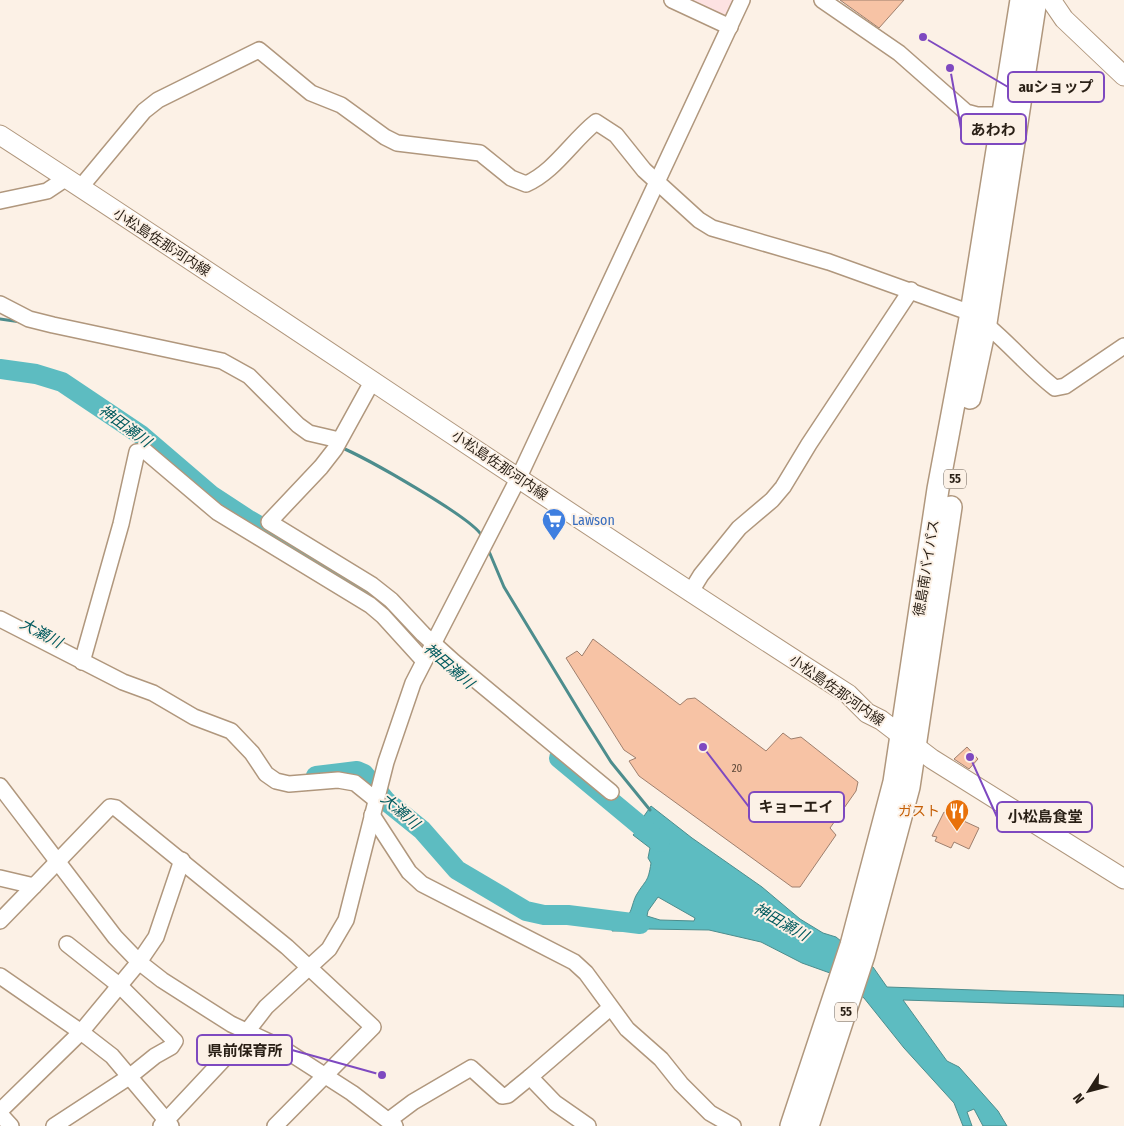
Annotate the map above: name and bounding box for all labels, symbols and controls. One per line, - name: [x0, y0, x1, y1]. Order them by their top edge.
- callout: auショップ: [1008, 72, 1104, 102]
- text: auショップ: [1018, 78, 1094, 96]
- callout: あわわ: [961, 114, 1026, 144]
- text: あわわ: [970, 121, 1016, 139]
- street label: 小松島佐那河内線: [110, 205, 213, 280]
- water label: 神田瀬川: [95, 401, 156, 452]
- street label: 小松島佐那河内線: [449, 427, 551, 504]
- road number: 55: [944, 469, 966, 488]
- supermarket icon: Lawson: [541, 507, 567, 541]
- place label: Lawson: [572, 512, 615, 529]
- street label: 徳島南バイパス: [910, 518, 943, 618]
- water label: 大瀬川: [17, 614, 67, 652]
- water label: 神田瀬川: [420, 640, 479, 694]
- street label: 小松島佐那河内線: [786, 651, 887, 729]
- house number: 20: [732, 762, 743, 775]
- water label: 大瀬川: [377, 789, 424, 834]
- callout: キョーエイ: [749, 792, 844, 822]
- text: キョーエイ: [758, 798, 834, 816]
- restaurant icon: ガスト: [944, 798, 970, 832]
- callout: 小松島食堂: [997, 802, 1092, 832]
- place label: ガスト: [898, 803, 940, 820]
- text: 小松島食堂: [1007, 808, 1083, 826]
- water label: 神田瀬川: [751, 899, 813, 946]
- road number: 55: [835, 1002, 857, 1022]
- callout: 県前保育所: [197, 1035, 292, 1065]
- text: 県前保育所: [207, 1042, 283, 1060]
- north arrow: [1064, 1066, 1114, 1116]
- text: N: [1070, 1090, 1088, 1107]

